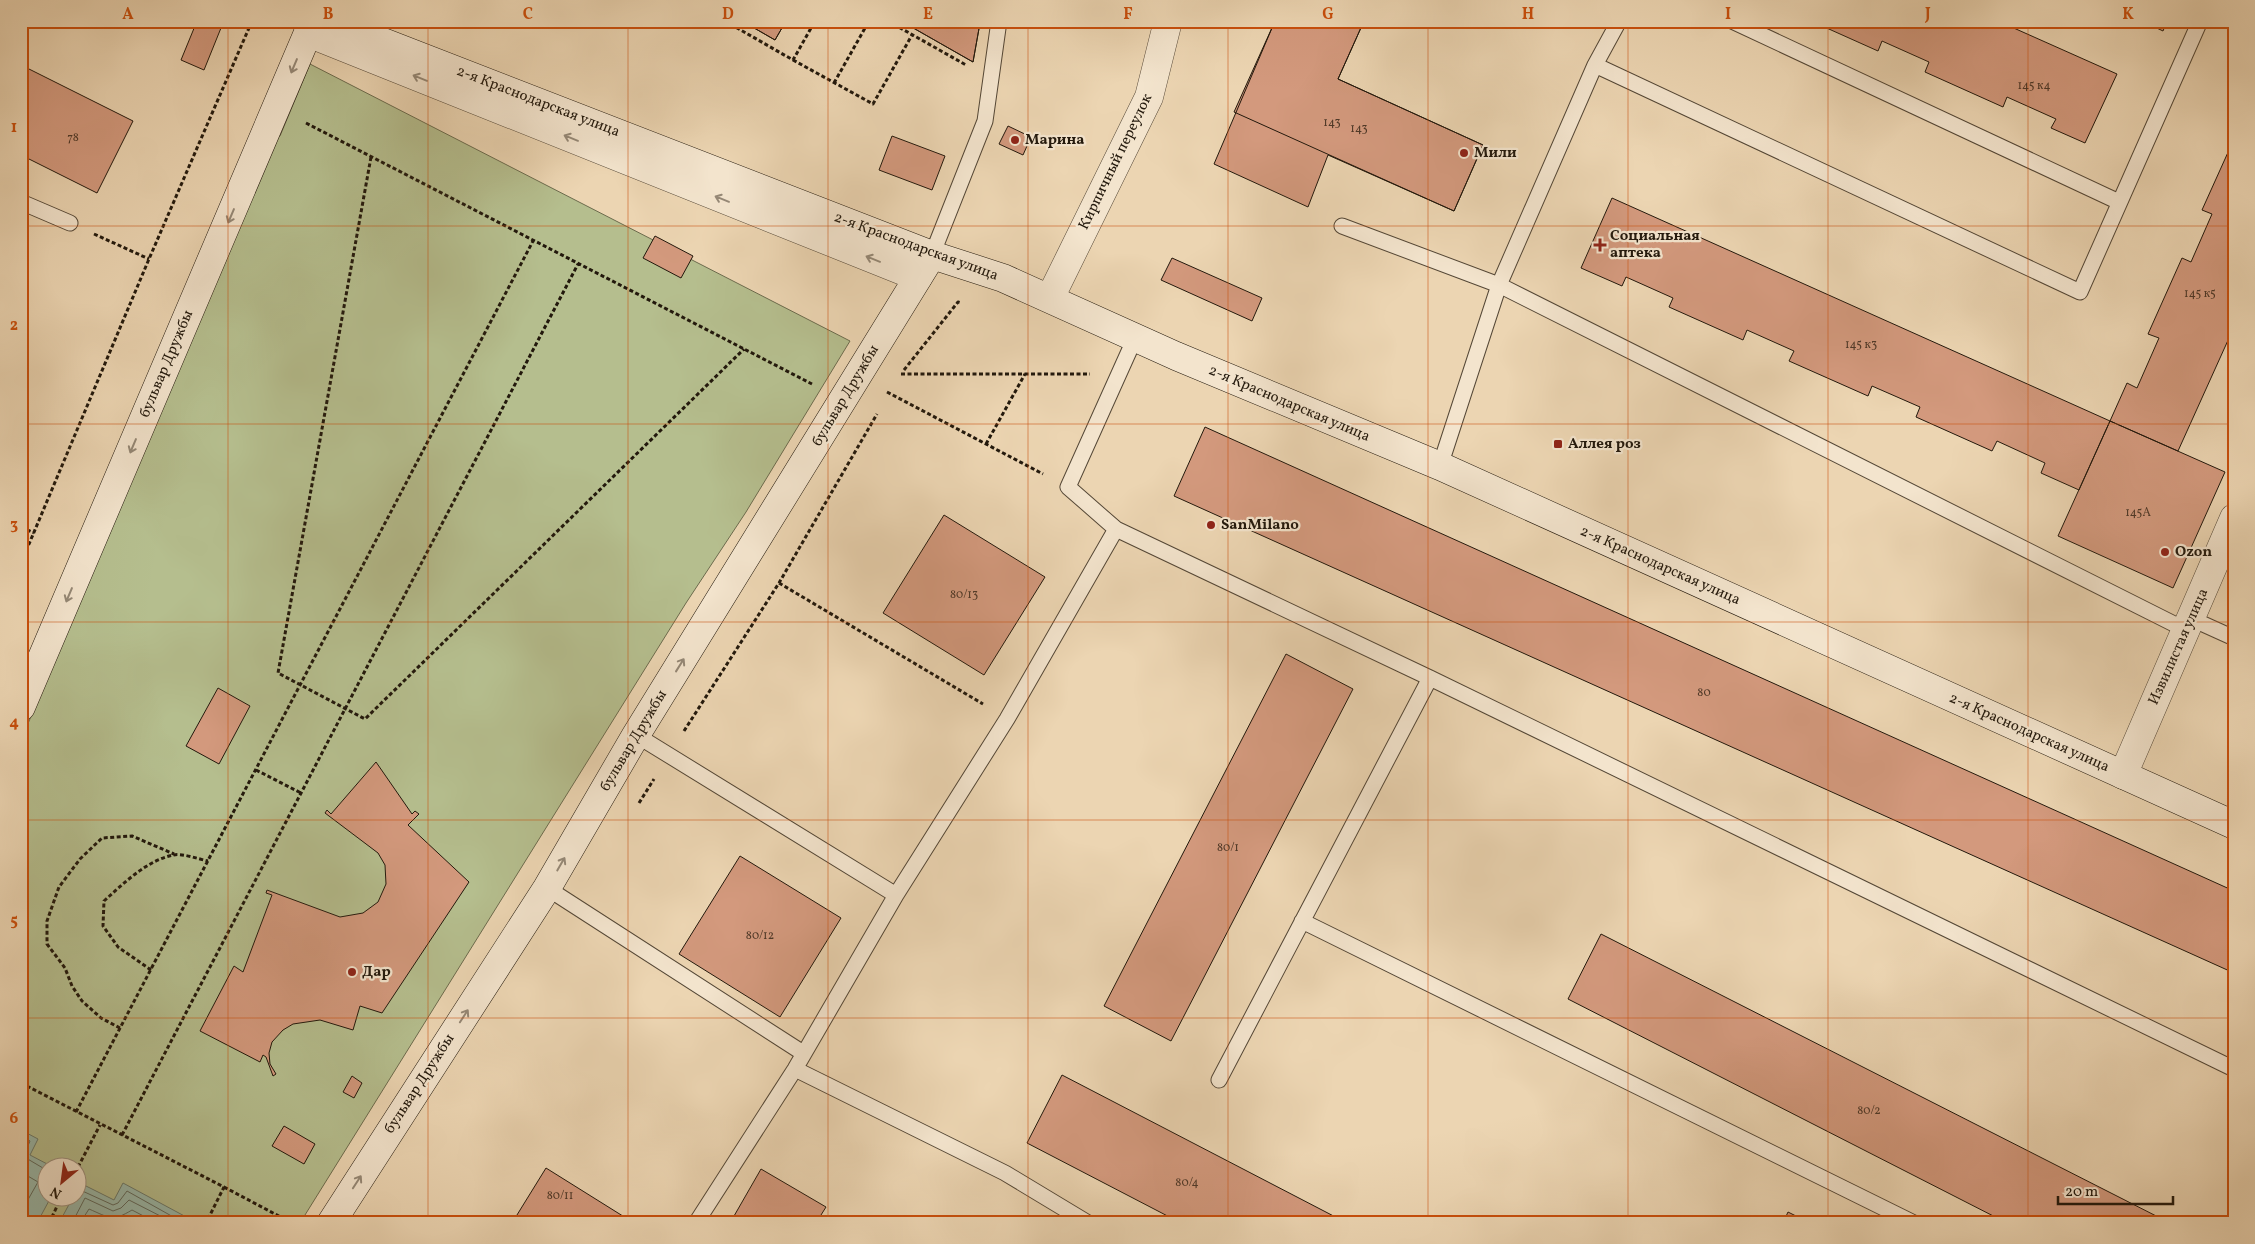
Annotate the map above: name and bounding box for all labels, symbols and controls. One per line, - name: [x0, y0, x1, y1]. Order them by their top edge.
- text: A: [122, 4, 134, 26]
- text: B: [323, 4, 334, 26]
- text: C: [523, 4, 533, 26]
- text: D: [722, 4, 734, 26]
- text: E: [923, 4, 933, 26]
- text: F: [1123, 4, 1133, 26]
- text: G: [1322, 4, 1334, 26]
- text: H: [1522, 4, 1534, 26]
- text: I: [1725, 4, 1731, 26]
- text: J: [1924, 4, 1931, 26]
- text: K: [2122, 4, 2134, 26]
- one-way arrow: [289, 58, 298, 73]
- street label: 2-я Краснодарская улица: [453, 61, 623, 143]
- one-way arrow: [413, 73, 428, 82]
- house number: 145 к4: [2017, 78, 2051, 94]
- street label: Кирпичный переулок: [1074, 90, 1158, 234]
- house number: 143: [1323, 115, 1341, 131]
- text: 1: [11, 117, 17, 139]
- house number: 143: [1350, 121, 1368, 137]
- house number: 78: [67, 130, 79, 146]
- place label: Марина: [1025, 130, 1084, 151]
- one-way arrow: [564, 133, 579, 143]
- marker: Марина: [1009, 134, 1021, 146]
- place label: Мили: [1474, 143, 1517, 164]
- marker: Мили: [1458, 147, 1470, 159]
- one-way arrow: [715, 193, 730, 203]
- street label: 2-я Краснодарская улица: [831, 207, 1001, 287]
- one-way arrow: [225, 208, 235, 223]
- place label: Социальная аптека: [1610, 226, 1700, 264]
- marker: Социальная аптека: [1594, 239, 1606, 251]
- one-way arrow: [866, 254, 881, 263]
- house number: 145 к5: [2184, 286, 2216, 302]
- street label: бульвар Дружбы: [135, 307, 199, 421]
- text: 2: [10, 315, 18, 337]
- house number: 145 к3: [1845, 337, 1877, 353]
- street label: бульвар Дружбы: [807, 341, 885, 451]
- street label: 2-я Краснодарская улица: [1205, 360, 1373, 448]
- place label: Аллея роз: [1568, 434, 1641, 455]
- one-way arrow: [127, 438, 137, 453]
- marker: Аллея роз: [1552, 438, 1564, 450]
- house number: 145А: [2125, 505, 2151, 521]
- text: 3: [10, 514, 18, 536]
- place label: SanMilano: [1221, 515, 1299, 536]
- marker: SanMilano: [1205, 519, 1217, 531]
- street label: 2-я Краснодарская улица: [1576, 521, 1744, 611]
- place label: Ozon: [2175, 542, 2212, 563]
- marker: Ozon: [2159, 546, 2171, 558]
- street label: Извилистая улица: [2144, 585, 2214, 709]
- one-way arrow: [64, 587, 73, 602]
- house number: 80/13: [950, 587, 978, 603]
- one-way arrow: [676, 658, 686, 672]
- house number: 80: [1697, 685, 1711, 701]
- street label: бульвар Дружбы: [595, 686, 673, 796]
- street label: 2-я Краснодарская улица: [1945, 688, 2113, 778]
- text: 4: [9, 712, 19, 734]
- house number: 80/1: [1217, 840, 1239, 856]
- one-way arrow: [557, 858, 567, 872]
- text: 5: [10, 910, 18, 932]
- house number: 80/12: [746, 928, 774, 944]
- place label: Дар: [362, 962, 391, 983]
- marker: Дар: [346, 966, 358, 978]
- one-way arrow: [459, 1009, 470, 1023]
- street label: бульвар Дружбы: [380, 1030, 460, 1138]
- house number: 80/2: [1857, 1103, 1881, 1119]
- text: 6: [10, 1108, 19, 1130]
- north arrow: [38, 1156, 88, 1206]
- scale bar: [2058, 1174, 2172, 1206]
- one-way arrow: [352, 1175, 362, 1189]
- house number: 80/4: [1175, 1175, 1199, 1191]
- text: N: [47, 1181, 65, 1203]
- text: 20 m: [2065, 1182, 2098, 1203]
- house number: 80/11: [547, 1188, 573, 1204]

